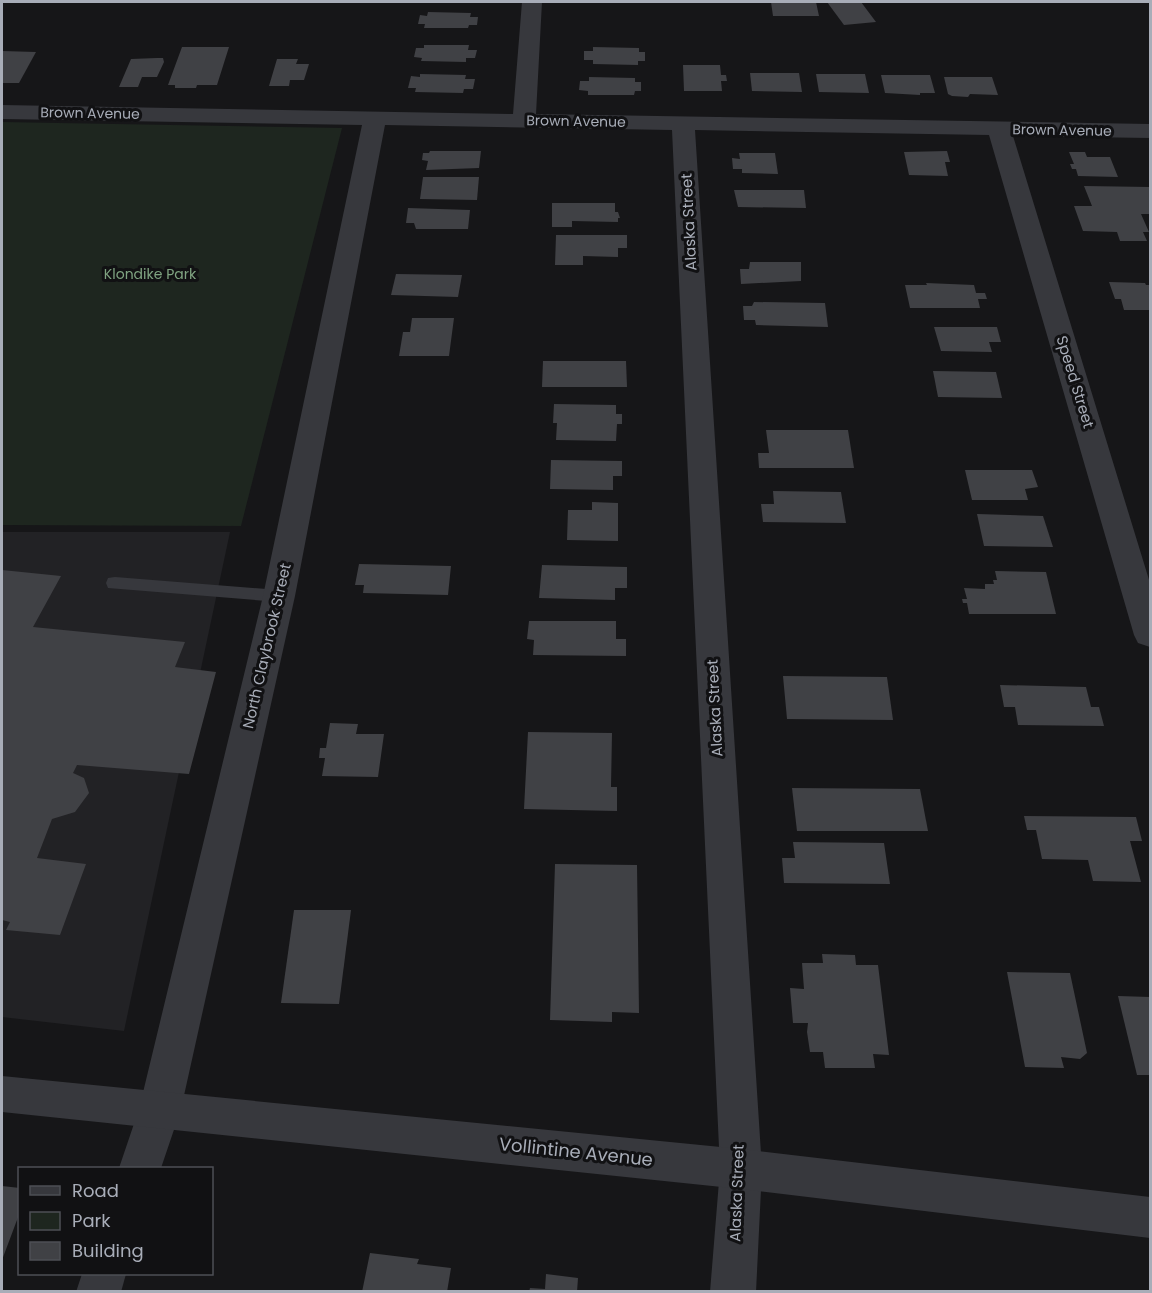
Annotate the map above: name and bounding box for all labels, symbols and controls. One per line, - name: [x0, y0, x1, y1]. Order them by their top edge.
- street label: Brown Avenue: [40, 102, 140, 124]
- street label: Brown Avenue: [526, 110, 626, 132]
- street label: Brown Avenue: [1012, 119, 1112, 141]
- street label: Alaska Street: [675, 173, 702, 271]
- park label: Klondike Park: [104, 264, 197, 284]
- street label: Speed Street: [1051, 333, 1099, 431]
- street label: North Claybrook Street: [237, 561, 296, 731]
- street label: Alaska Street: [701, 659, 728, 757]
- street label: Vollintine Avenue: [498, 1131, 654, 1172]
- street label: Alaska Street: [724, 1144, 749, 1242]
- legend: [18, 1167, 213, 1275]
- text: Road: [72, 1178, 119, 1203]
- text: Park: [72, 1208, 111, 1233]
- text: Building: [72, 1238, 144, 1263]

